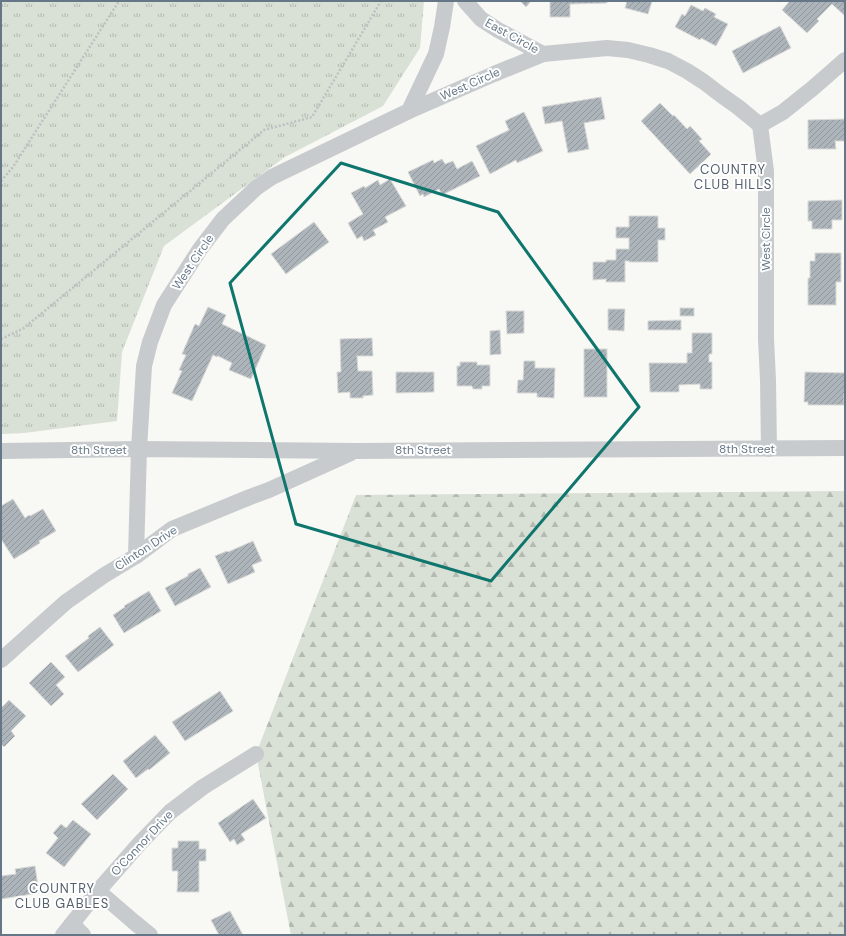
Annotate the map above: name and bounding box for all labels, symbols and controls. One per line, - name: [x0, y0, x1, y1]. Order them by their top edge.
- street label: East Circle: [482, 15, 542, 57]
- street label: West Circle: [438, 64, 502, 104]
- district label: COUNTRY CLUB HILLS: [694, 161, 772, 193]
- street label: West Circle: [758, 207, 774, 271]
- street label: West Circle: [169, 231, 217, 293]
- street label: 8th Street: [719, 441, 775, 457]
- street label: 8th Street: [71, 442, 127, 458]
- street label: 8th Street: [395, 442, 451, 458]
- street label: Clinton Drive: [112, 522, 180, 574]
- street label: O'Connor Drive: [108, 807, 177, 879]
- district label: COUNTRY CLUB GABLES: [15, 880, 109, 912]

